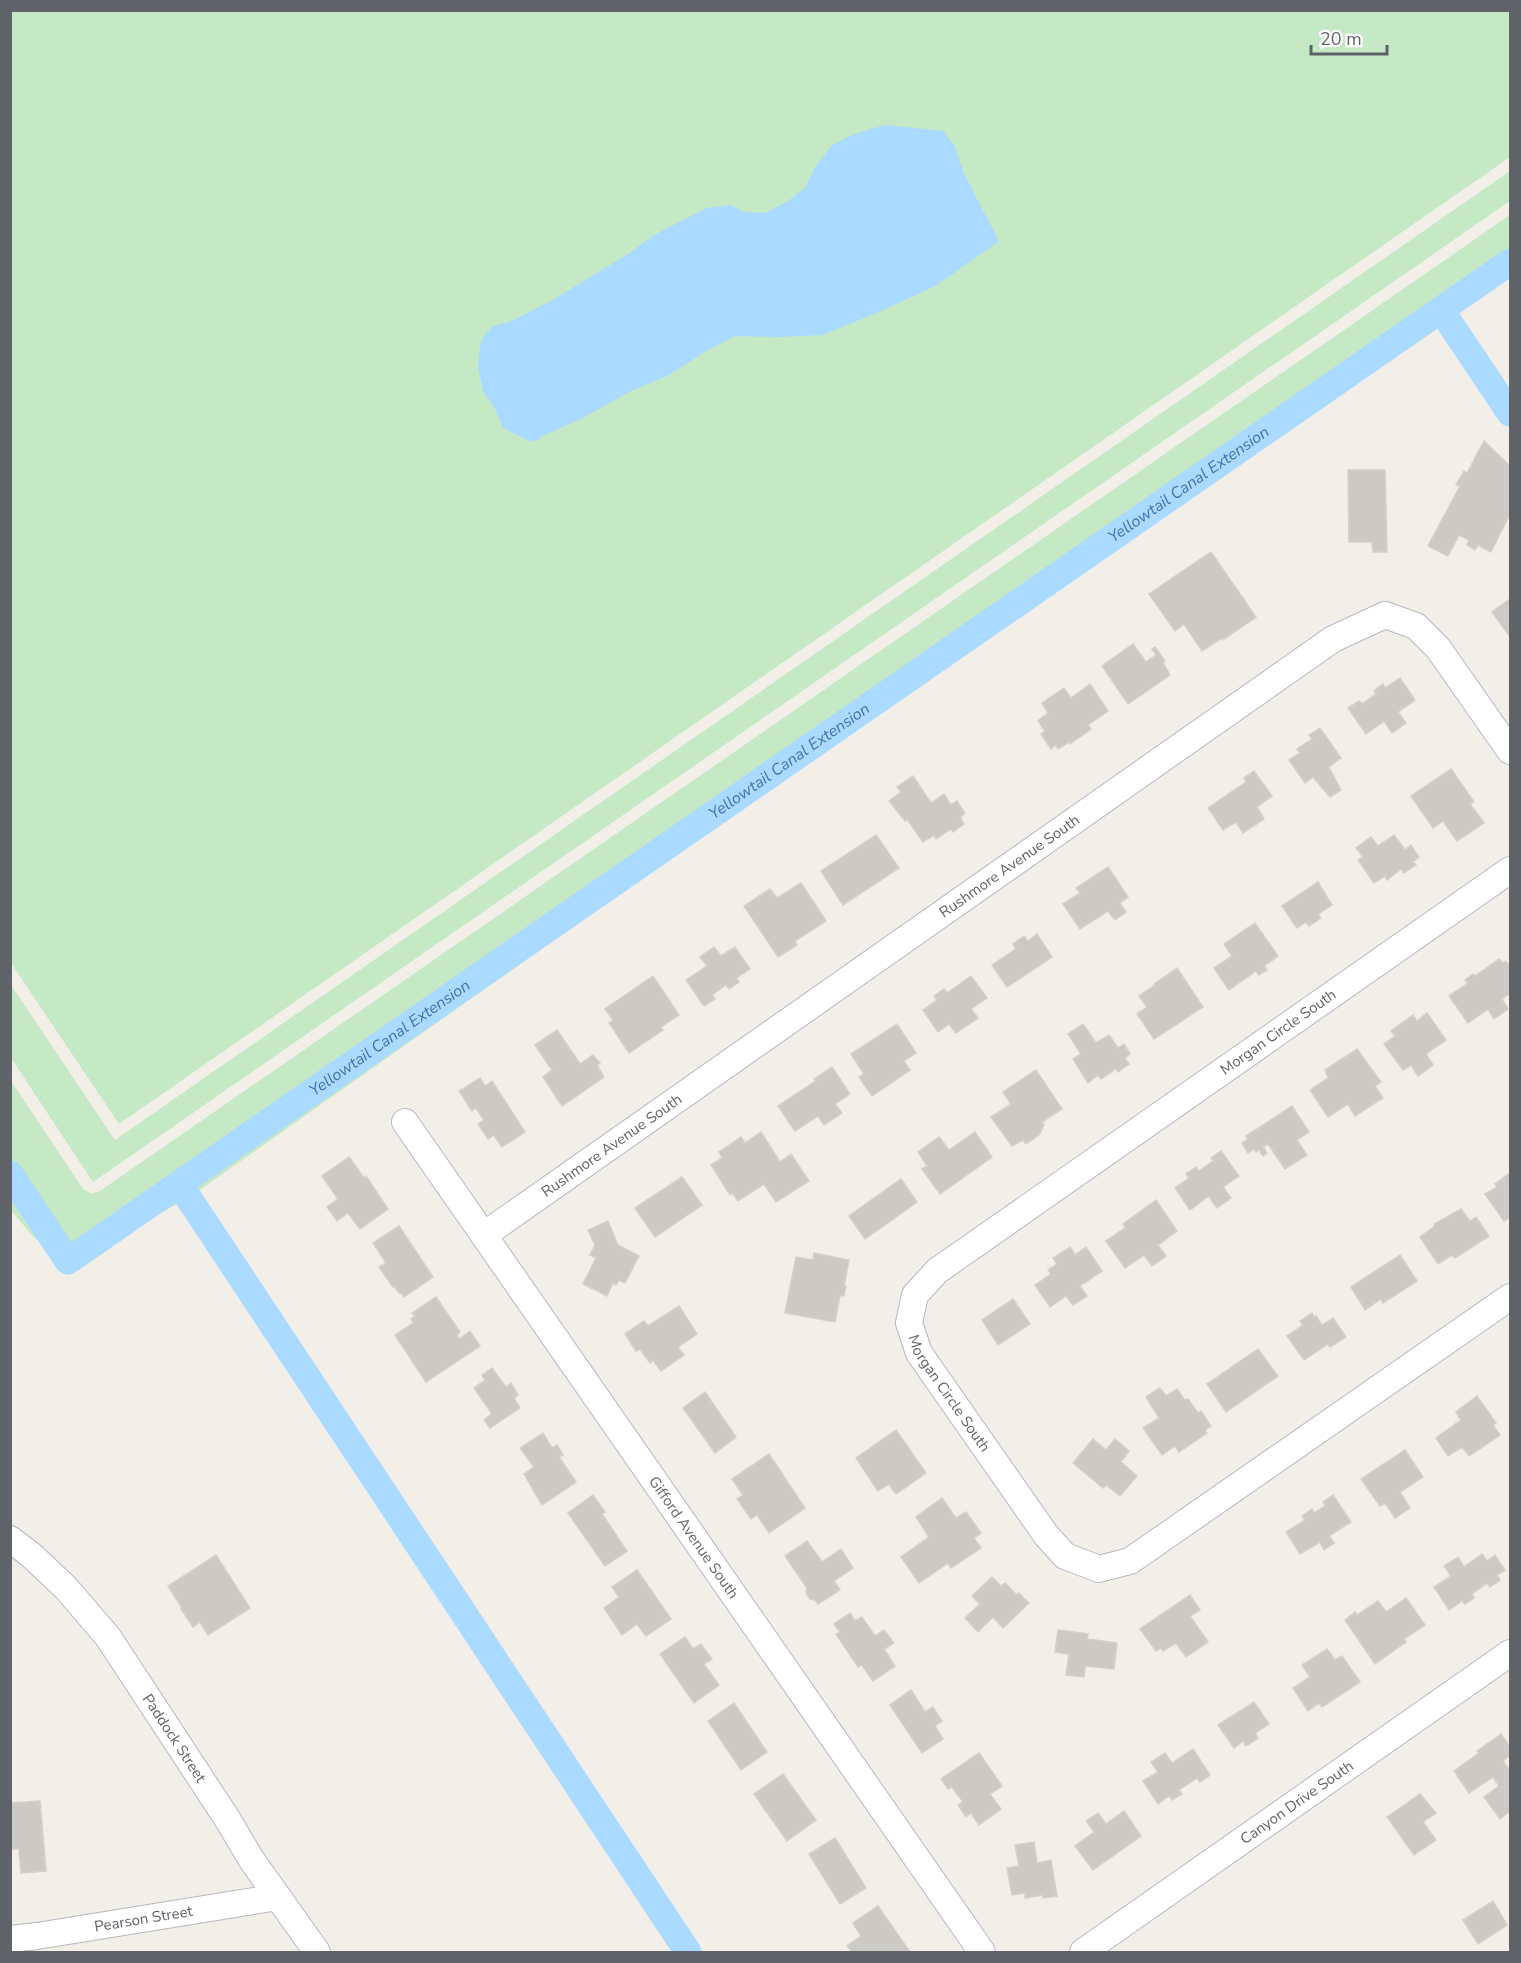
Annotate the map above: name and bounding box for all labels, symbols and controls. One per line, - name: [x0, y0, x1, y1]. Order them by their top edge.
- scale bar: [1311, 18, 1388, 56]
- text: 20 m: [1320, 27, 1362, 51]
- water label: Yellowtail Canal Extension: [1104, 421, 1274, 548]
- water label: Yellowtail Canal Extension: [704, 698, 874, 825]
- street label: Rushmore Avenue South: [935, 810, 1084, 922]
- water label: Yellowtail Canal Extension: [305, 975, 475, 1102]
- street label: Morgan Circle South: [1216, 984, 1340, 1080]
- street label: Rushmore Avenue South: [537, 1089, 686, 1202]
- street label: Morgan Circle South: [904, 1332, 995, 1456]
- street label: Gifford Avenue South: [644, 1472, 743, 1603]
- street label: Paddock Street: [138, 1690, 211, 1787]
- street label: Canyon Drive South: [1236, 1756, 1357, 1849]
- street label: Pearson Street: [93, 1901, 195, 1937]

